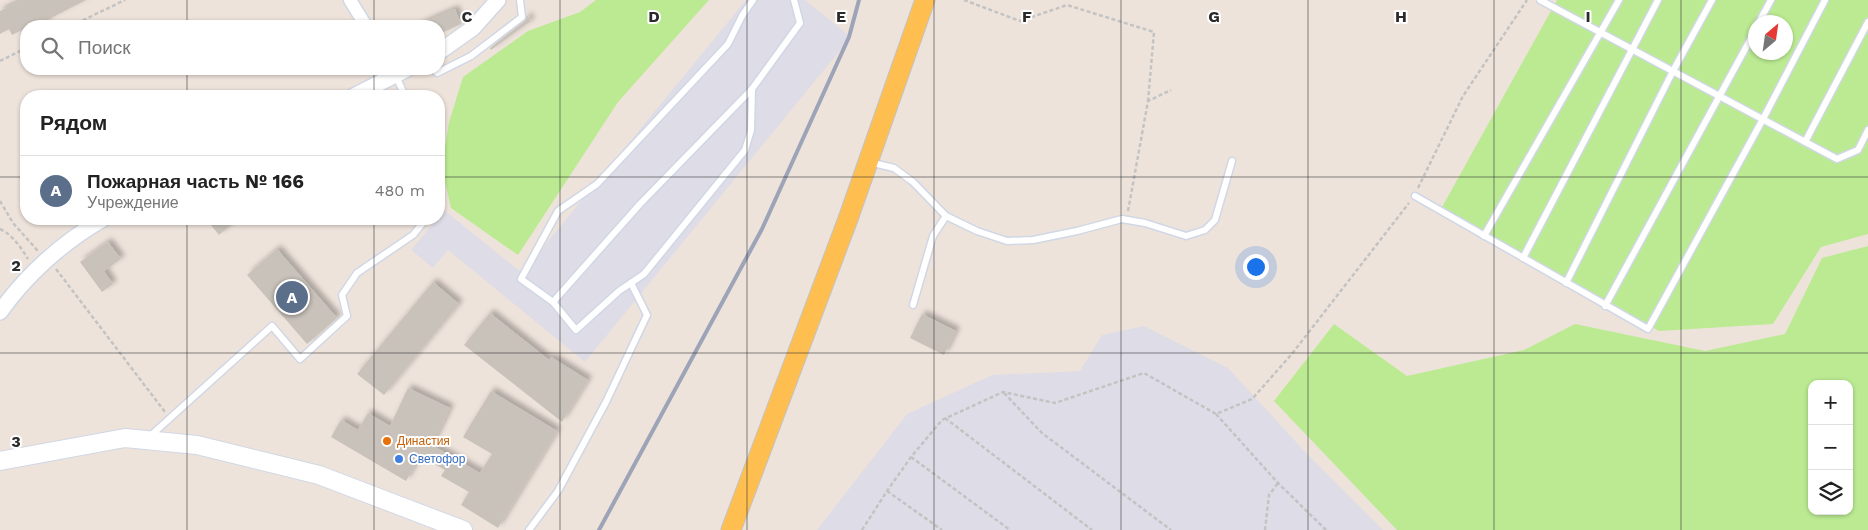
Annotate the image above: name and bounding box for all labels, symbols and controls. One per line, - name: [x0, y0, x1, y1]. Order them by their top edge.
- text: C: [462, 7, 473, 26]
- text: D: [648, 7, 660, 26]
- text: E: [836, 7, 846, 26]
- text: F: [1022, 7, 1032, 26]
- text: G: [1208, 7, 1220, 26]
- text: H: [1395, 7, 1407, 26]
- text: I: [1585, 7, 1591, 26]
- north arrow: [1748, 15, 1793, 60]
- search box: [20, 20, 445, 75]
- icon: search: [38, 34, 66, 62]
- text: Поиск: [78, 36, 131, 59]
- text: Рядом: [40, 110, 107, 135]
- text: Пожарная часть № 166: [87, 170, 304, 193]
- text: A: [51, 181, 61, 200]
- text: 480 m: [375, 181, 425, 200]
- text: Учреждение: [87, 193, 179, 212]
- your location: [1243, 254, 1269, 280]
- text: 2: [11, 256, 21, 275]
- pin: A: [276, 278, 308, 316]
- map controls: [1808, 380, 1853, 515]
- button: +: [1808, 380, 1853, 425]
- button: −: [1808, 425, 1853, 470]
- text: 3: [11, 432, 21, 451]
- place label: Династия: [397, 434, 450, 448]
- marker: Династия: [381, 435, 393, 447]
- place label: Светофор: [409, 452, 466, 466]
- marker: Светофор: [393, 453, 405, 465]
- button: layers: [1808, 470, 1853, 515]

